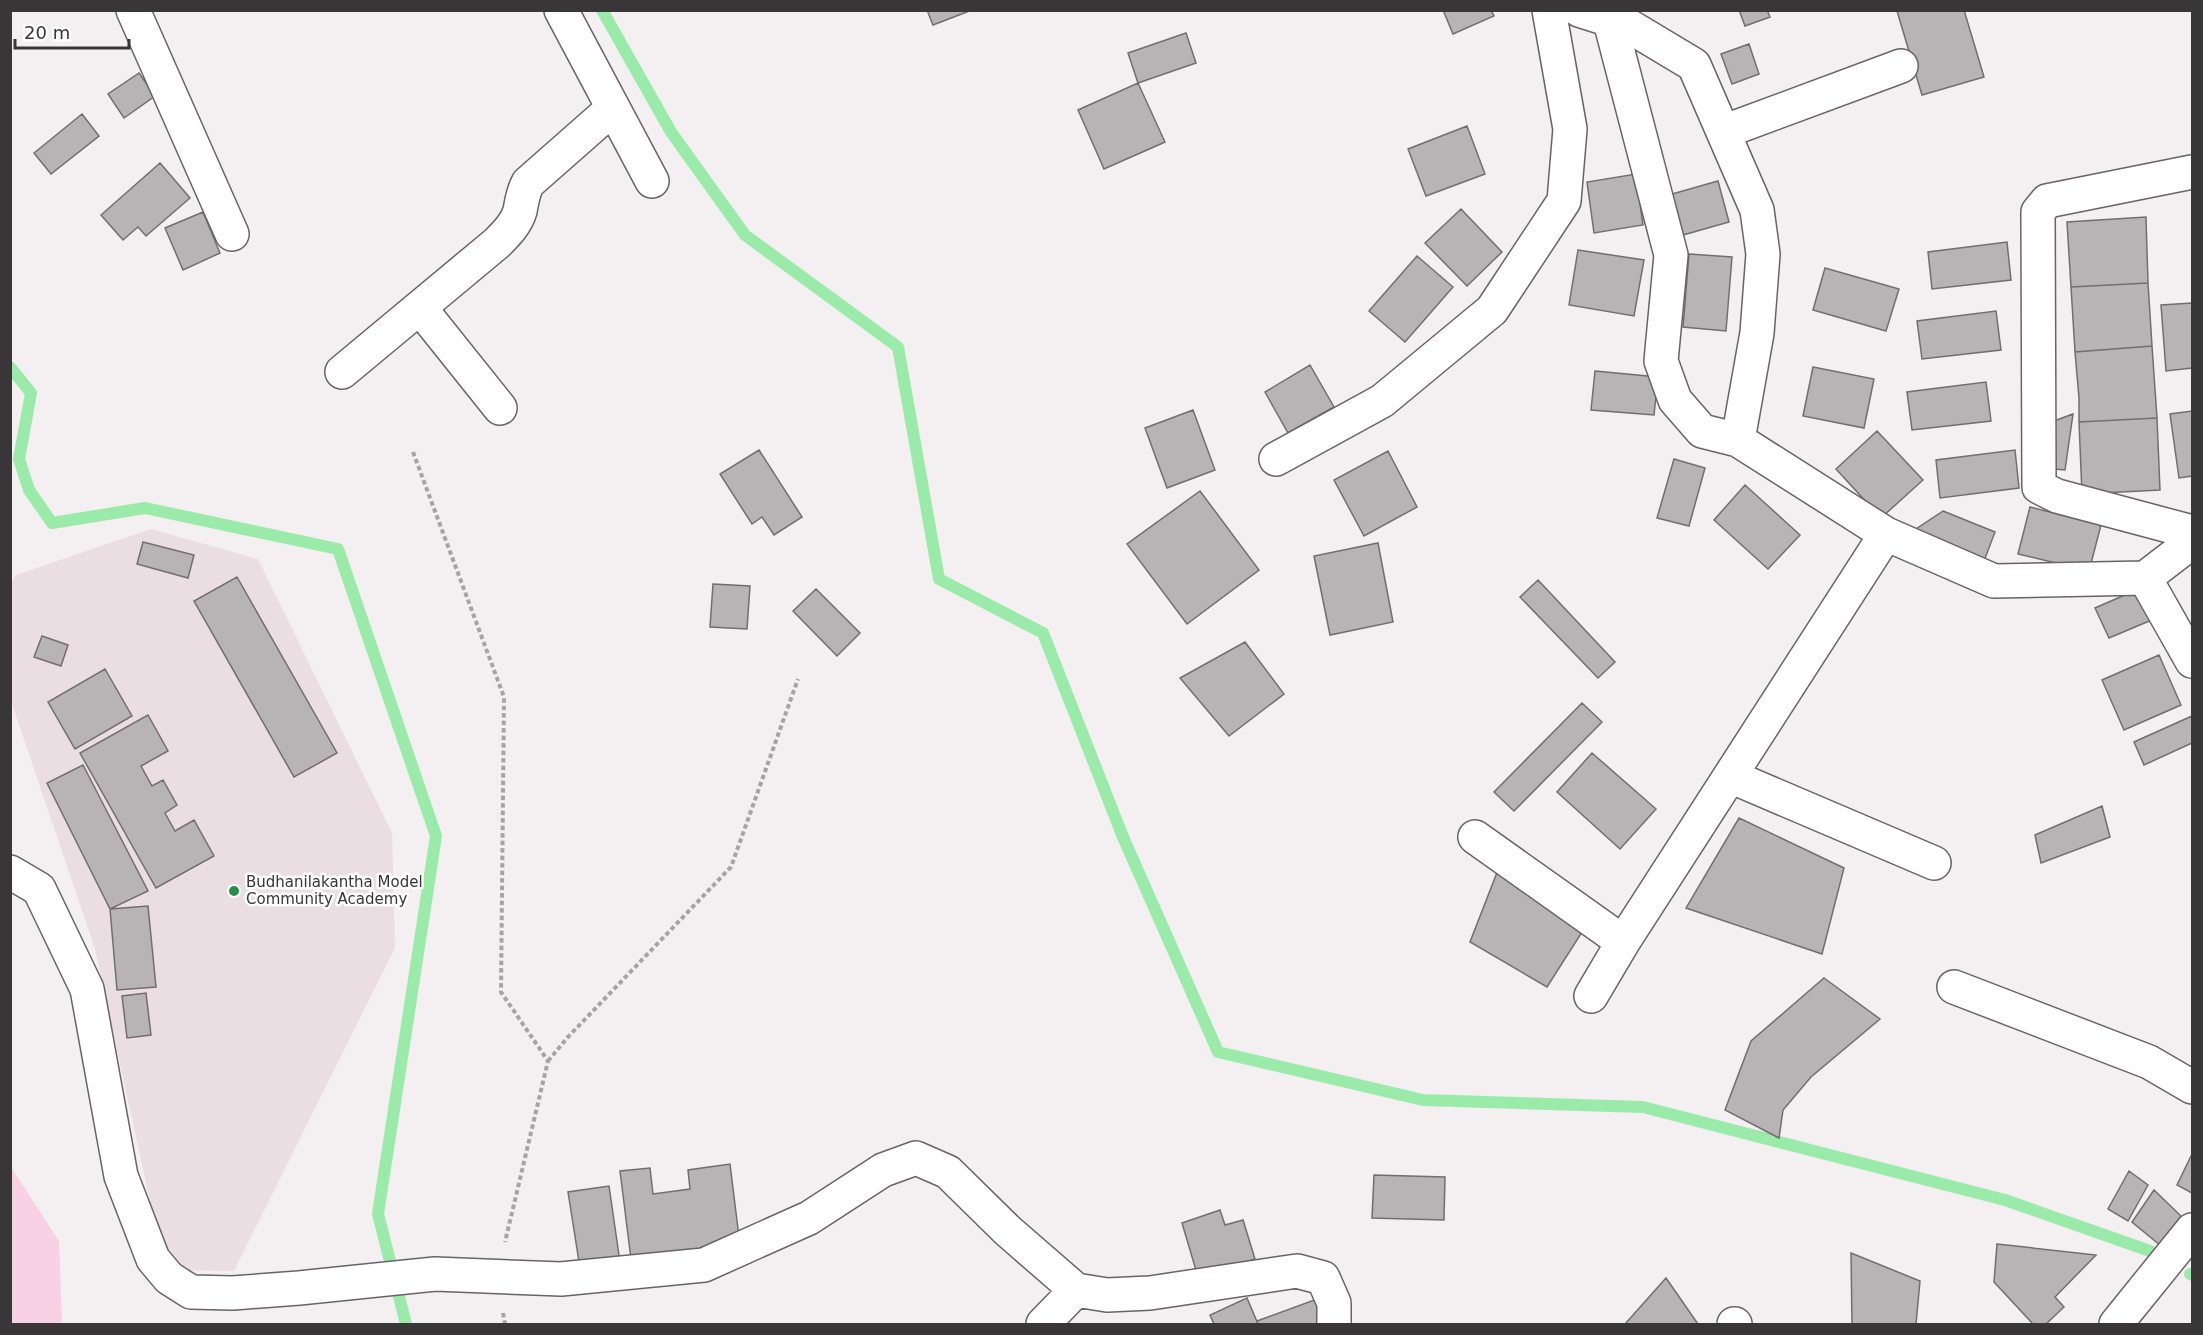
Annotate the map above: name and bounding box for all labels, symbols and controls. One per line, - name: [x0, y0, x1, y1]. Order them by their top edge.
- scale bar: [15, 12, 129, 50]
- text: 20 m: [24, 22, 70, 43]
- place label: Budhanilakantha Model Community Academy: [246, 873, 423, 908]
- marker: Budhanilakantha Model Community Academy: [227, 884, 241, 898]

